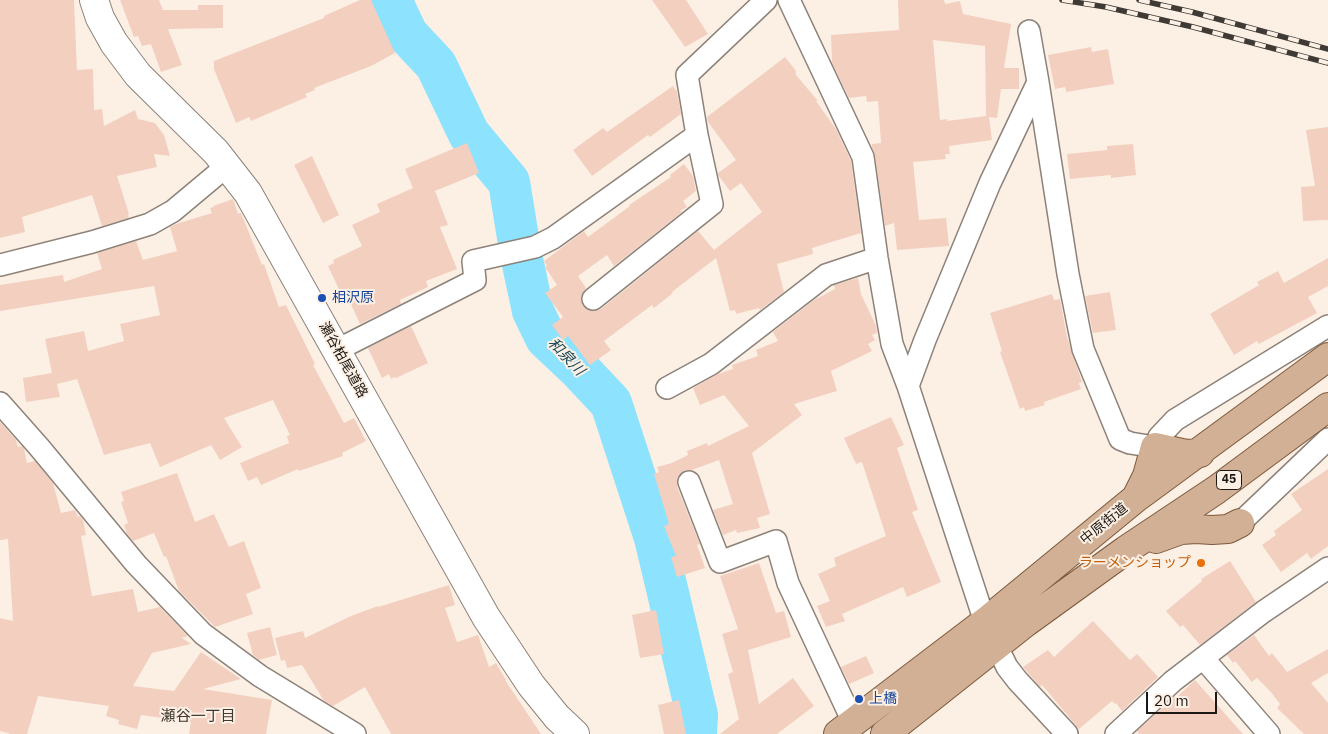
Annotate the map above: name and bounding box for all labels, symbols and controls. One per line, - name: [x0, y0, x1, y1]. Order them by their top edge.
- place label: 相沢原: [332, 290, 374, 306]
- marker: 相沢原: [316, 292, 328, 304]
- street label: 瀬谷柏尾道路: [315, 319, 371, 401]
- water label: 和泉川: [544, 335, 588, 379]
- road number: 45: [1216, 470, 1242, 490]
- street label: 中原街道: [1077, 500, 1131, 548]
- place label: ラーメンショップ: [1079, 555, 1191, 571]
- marker: ラーメンショップ: [1195, 557, 1207, 569]
- scale bar: [1148, 682, 1219, 714]
- place label: 上橋: [869, 691, 897, 707]
- text: 20 m: [1154, 691, 1189, 710]
- marker: 上橋: [853, 693, 865, 705]
- district label: 瀬谷一丁目: [161, 708, 235, 726]

